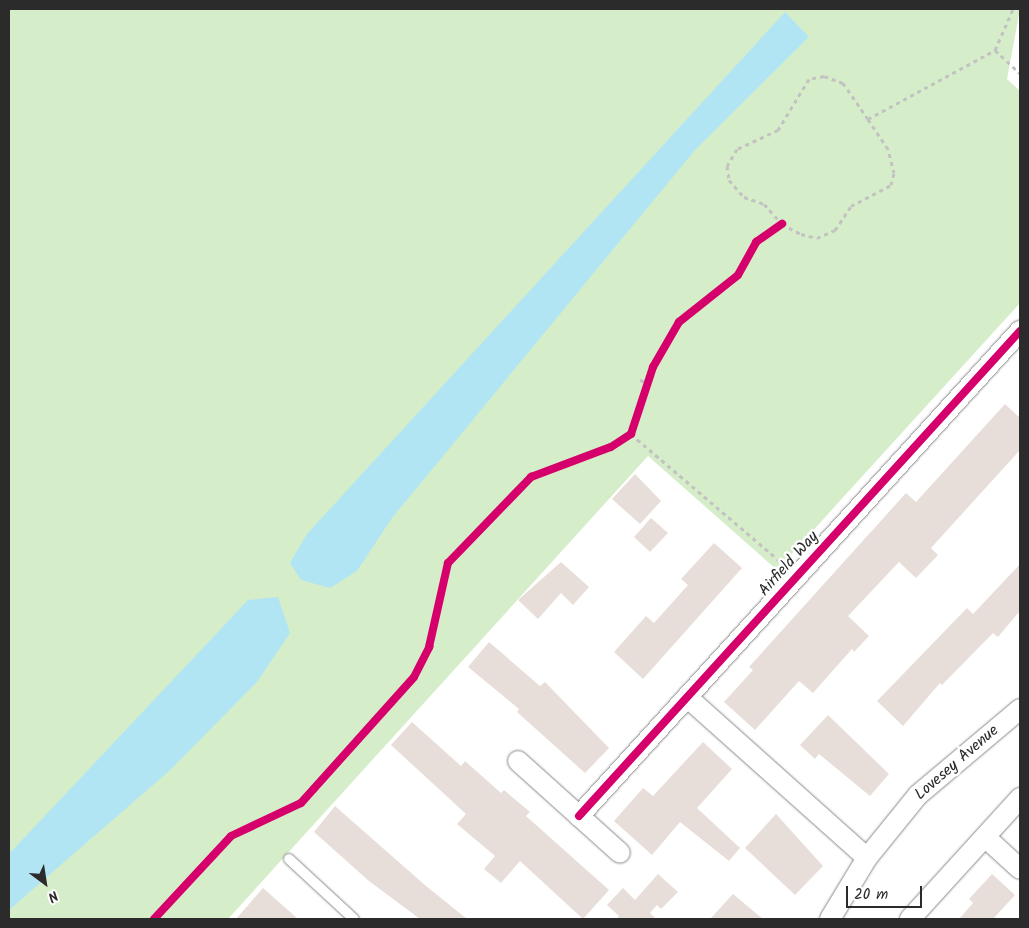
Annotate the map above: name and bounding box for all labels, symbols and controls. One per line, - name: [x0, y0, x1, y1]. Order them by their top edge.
- street label: Airfield Way: [755, 528, 823, 600]
- street label: Lovesey Avenue: [911, 721, 1003, 805]
- north arrow: [20, 858, 70, 908]
- scale bar: [849, 876, 925, 908]
- text: 20 m: [854, 883, 888, 907]
- text: N: [43, 884, 62, 908]

